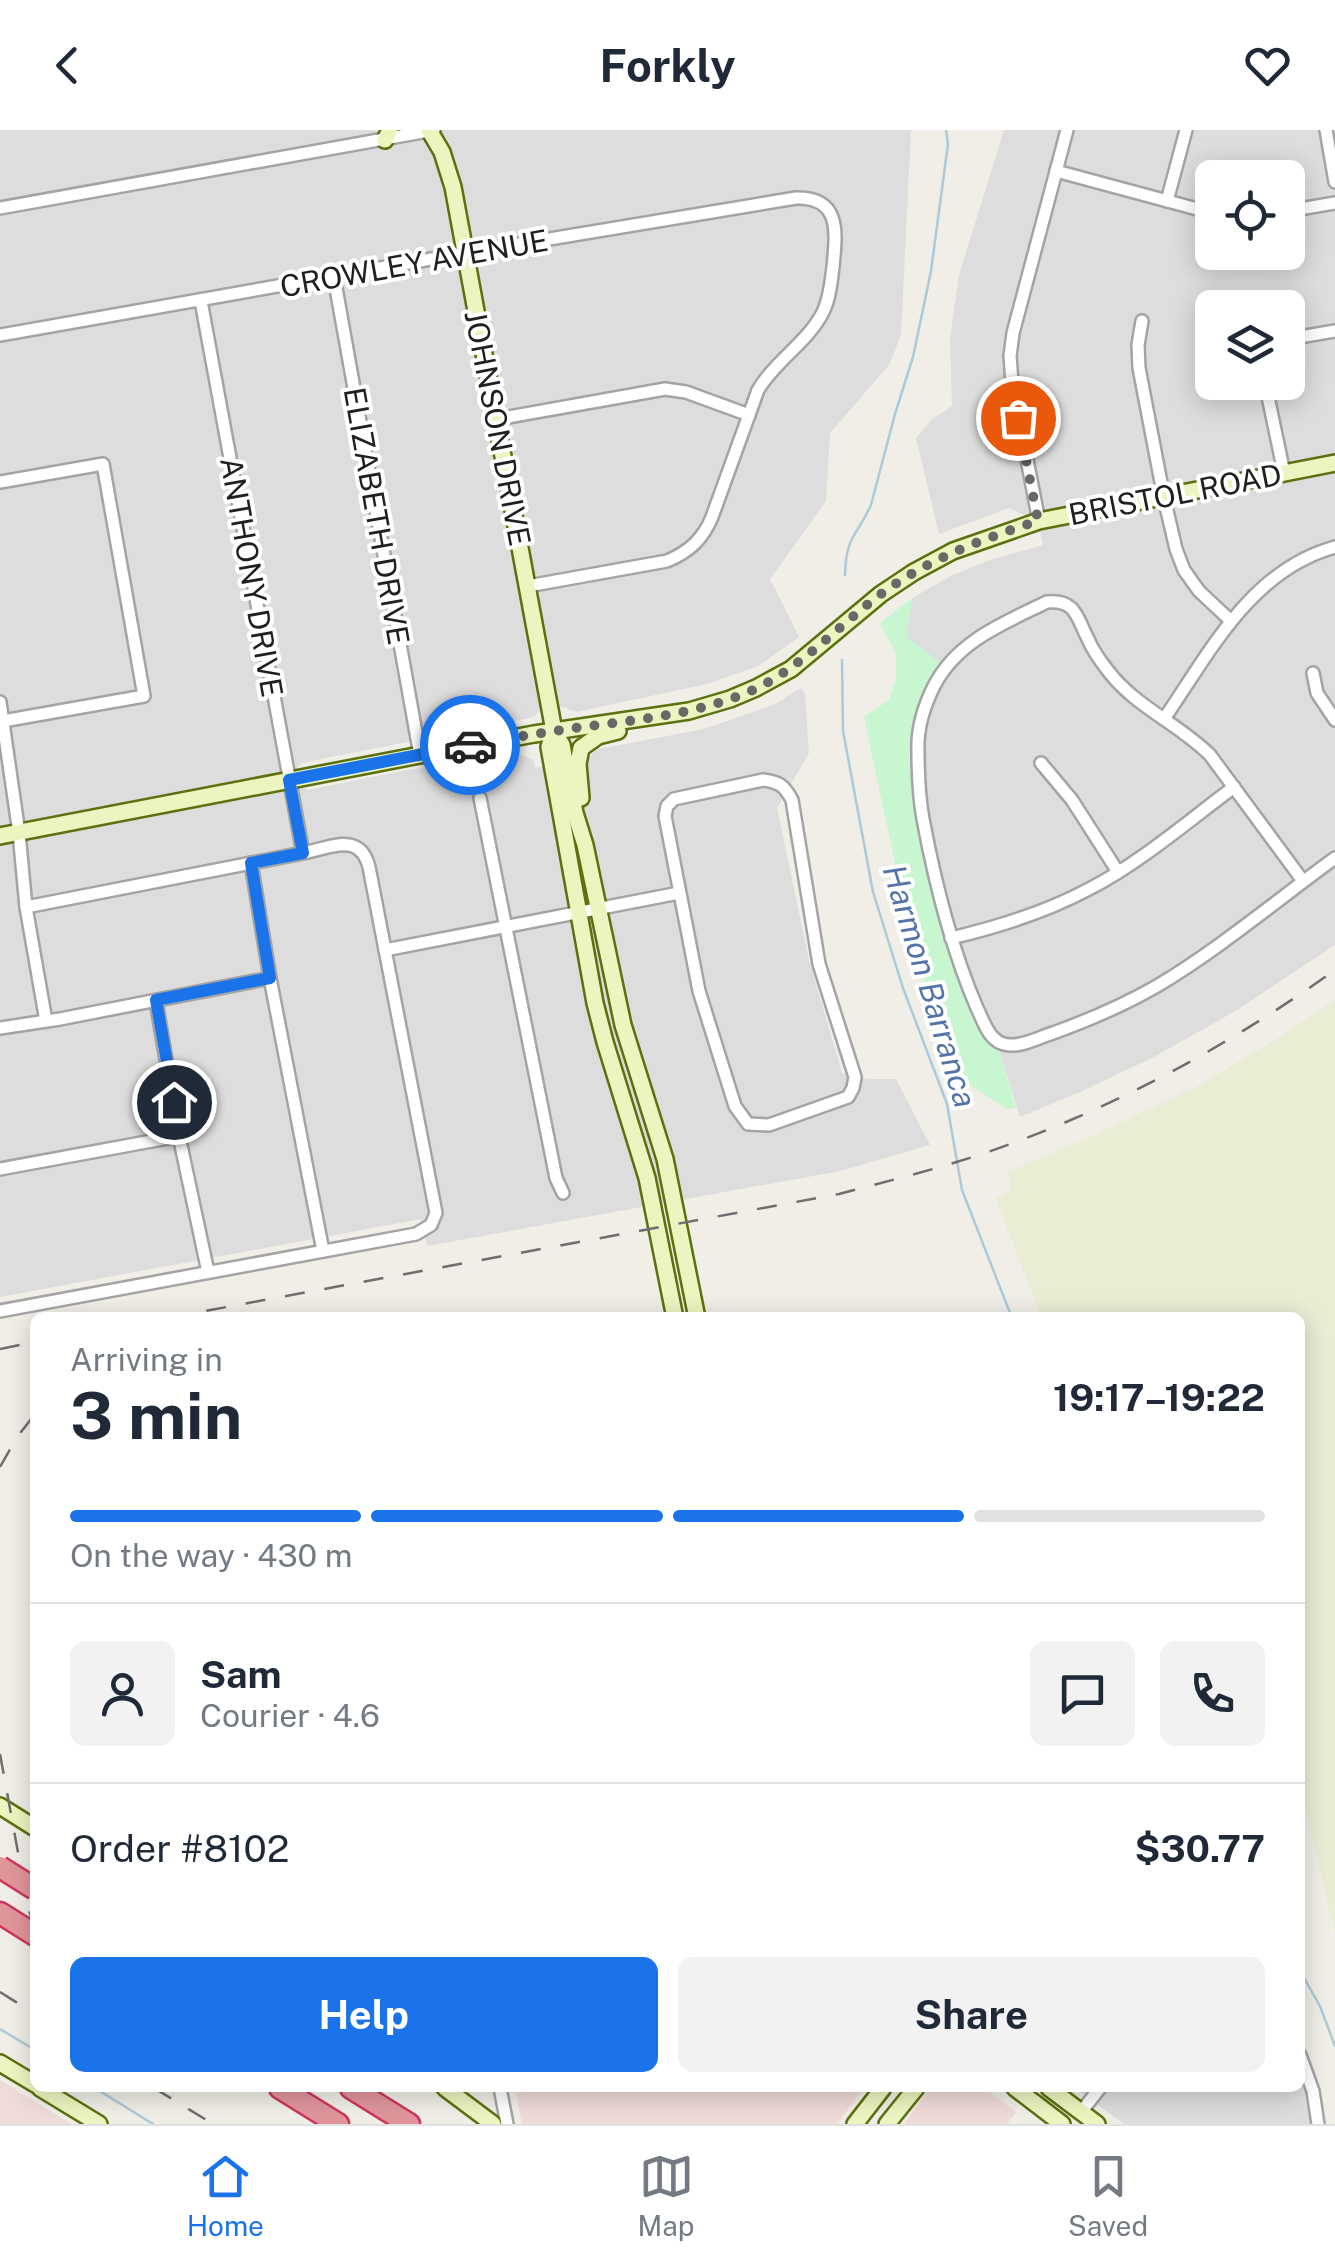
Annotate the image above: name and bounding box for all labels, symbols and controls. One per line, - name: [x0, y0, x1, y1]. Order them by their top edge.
- icon: back: [40, 38, 95, 93]
- icon: heart: [1240, 38, 1295, 93]
- text: Forkly: [599, 39, 736, 92]
- map controls: [1195, 160, 1305, 400]
- button: locate: [1195, 160, 1305, 270]
- street label: CROWLEY AVENUE: [277, 222, 551, 304]
- button: layers: [1195, 290, 1305, 400]
- street label: JOHNSON DRIVE: [458, 307, 538, 549]
- pin: [976, 376, 1061, 461]
- street label: ELIZABETH DRIVE: [337, 384, 417, 648]
- icon: bag: [991, 391, 1046, 446]
- street label: ANTHONY DRIVE: [213, 454, 291, 700]
- street label: BRISTOL ROAD: [1066, 456, 1284, 532]
- courier: [420, 695, 520, 795]
- icon: car: [443, 718, 498, 773]
- water label: Harmon Barranca: [875, 860, 985, 1112]
- pin: [132, 1060, 217, 1145]
- icon: home: [147, 1075, 202, 1130]
- text: Arriving in: [70, 1341, 223, 1378]
- text: 19:17–19:22: [1053, 1375, 1265, 1420]
- text: 3 min: [70, 1377, 242, 1454]
- text: On the way · 430 m: [70, 1537, 352, 1574]
- button: person: [70, 1641, 175, 1746]
- button: chat: [1030, 1641, 1135, 1746]
- button: phone: [1160, 1641, 1265, 1746]
- text: Sam: [200, 1652, 282, 1697]
- text: Courier · 4.6: [200, 1697, 380, 1734]
- text: Order #8102: [70, 1826, 289, 1871]
- text: $30.77: [1135, 1826, 1265, 1871]
- button: Help: [70, 1957, 658, 2072]
- button: Share: [678, 1957, 1265, 2072]
- tab: Home: [187, 2149, 264, 2242]
- tab: Map: [638, 2149, 694, 2242]
- tab: Saved: [1068, 2149, 1148, 2242]

